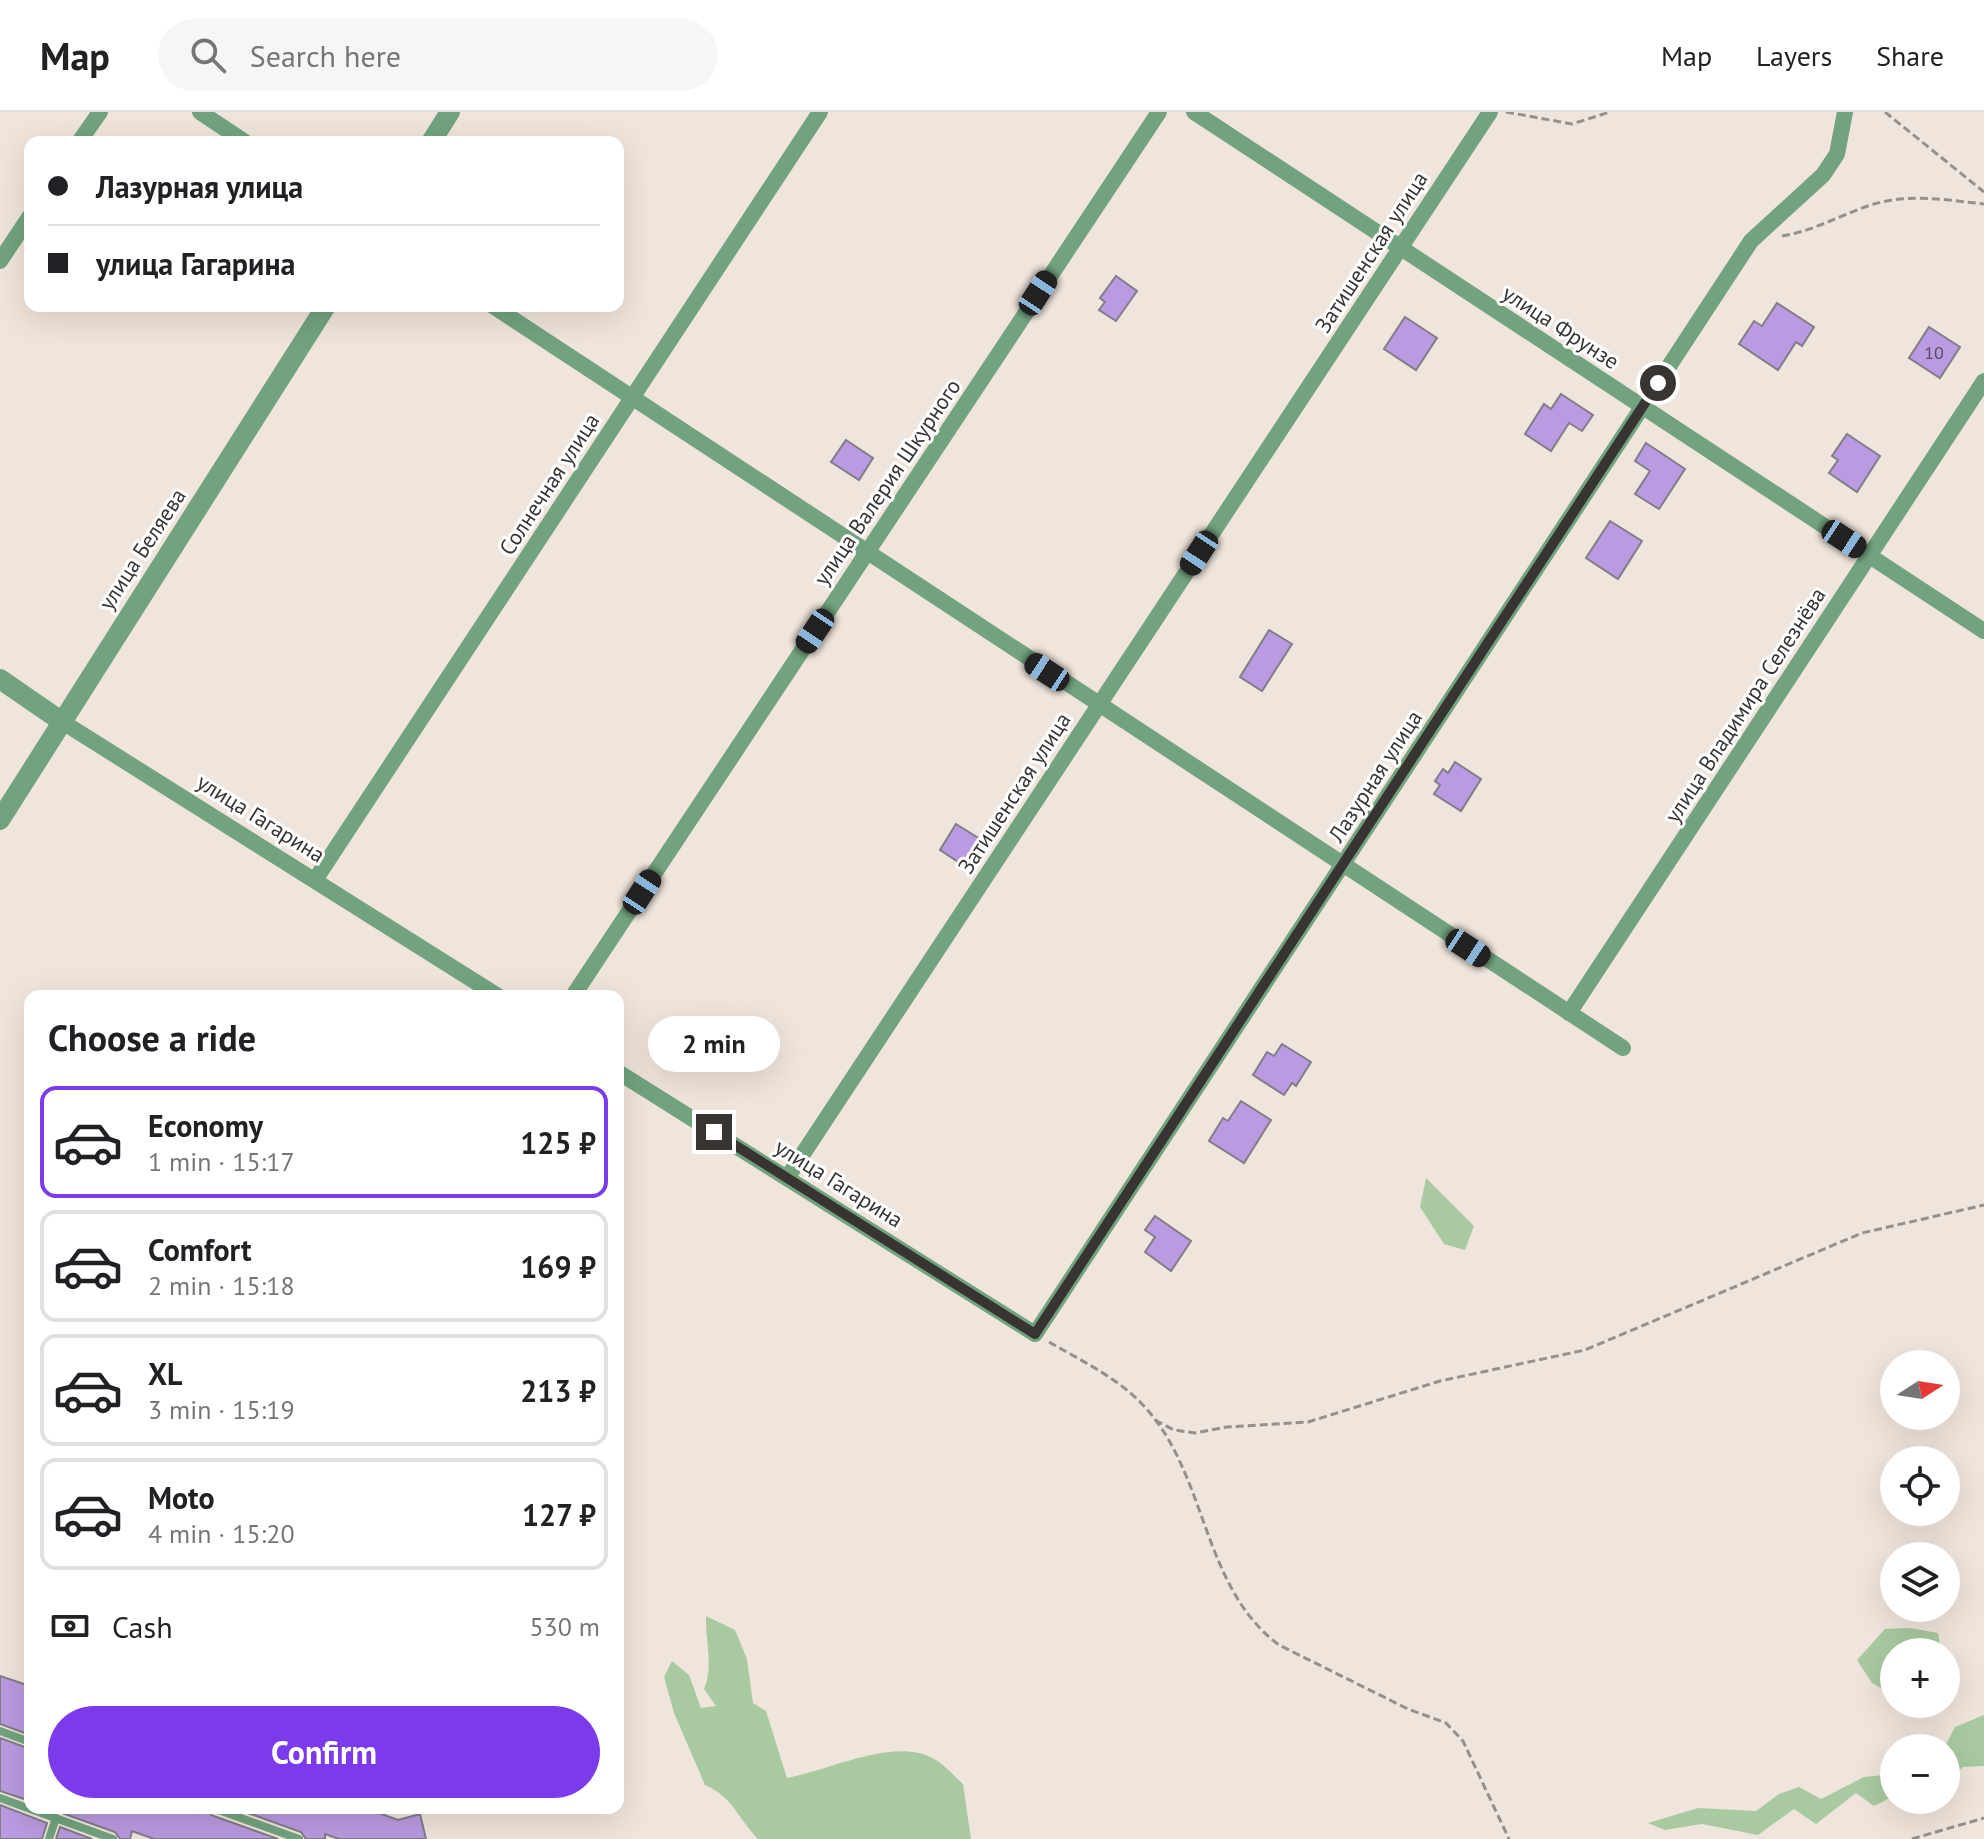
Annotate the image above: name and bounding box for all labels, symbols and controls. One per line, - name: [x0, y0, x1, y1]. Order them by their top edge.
- search box: [158, 19, 718, 91]
- text: Map: [40, 31, 110, 80]
- icon: search: [186, 33, 230, 77]
- text: Search here: [250, 36, 401, 75]
- text: Map: [1661, 37, 1712, 74]
- text: Layers: [1756, 37, 1832, 74]
- text: Share: [1876, 37, 1944, 74]
- street label: Затишенская улица: [1308, 166, 1434, 338]
- text: Лазурная улица: [96, 167, 303, 206]
- text: улица Гагарина: [96, 244, 295, 283]
- car: [1015, 266, 1061, 320]
- street label: улица Фрунзе: [1497, 279, 1625, 375]
- house number: 10: [1924, 341, 1944, 364]
- route start: [1640, 365, 1676, 401]
- street label: улица Валерия Шкурного: [807, 373, 967, 591]
- street label: Солнечная улица: [493, 408, 605, 560]
- street label: улица Беляева: [92, 483, 192, 615]
- car: [1817, 516, 1871, 562]
- car: [1176, 526, 1222, 580]
- street label: улица Владимира Селезнёва: [1658, 582, 1832, 828]
- car: [792, 604, 838, 658]
- car: [1020, 649, 1074, 695]
- street label: Лазурная улица: [1321, 705, 1428, 848]
- street label: Затишенская улица: [951, 707, 1077, 879]
- street label: улица Гагарина: [192, 767, 330, 869]
- car: [619, 865, 665, 919]
- car: [1441, 925, 1495, 971]
- text: Choose a ride: [48, 1014, 256, 1061]
- callout: 2 min: [648, 1016, 780, 1072]
- text: 2 min: [682, 1027, 746, 1060]
- icon: car: [52, 1106, 124, 1178]
- text: Economy: [148, 1106, 263, 1145]
- route end: [696, 1114, 732, 1150]
- text: 125 ₽: [520, 1123, 596, 1162]
- street label: улица Гагарина: [770, 1132, 908, 1234]
- text: 1 min · 15:17: [148, 1145, 295, 1178]
- icon: car: [52, 1230, 124, 1302]
- text: Comfort: [148, 1230, 251, 1269]
- text: 169 ₽: [520, 1247, 596, 1286]
- text: 2 min · 15:18: [148, 1269, 295, 1302]
- north arrow: [1880, 1350, 1960, 1430]
- map controls: [1880, 1350, 1960, 1814]
- icon: car: [52, 1354, 124, 1426]
- text: XL: [148, 1354, 182, 1393]
- text: 213 ₽: [520, 1371, 596, 1410]
- text: 3 min · 15:19: [148, 1393, 295, 1426]
- button: locate: [1880, 1446, 1960, 1526]
- icon: car: [52, 1478, 124, 1550]
- text: Moto: [148, 1478, 215, 1517]
- text: 127 ₽: [522, 1495, 596, 1534]
- text: 4 min · 15:20: [148, 1517, 295, 1550]
- button: layers: [1880, 1542, 1960, 1622]
- icon: cash: [48, 1604, 92, 1648]
- text: Cash: [112, 1607, 173, 1646]
- text: 530 m: [529, 1610, 600, 1643]
- button: +: [1880, 1638, 1960, 1718]
- button: Confirm: [48, 1706, 600, 1798]
- button: −: [1880, 1734, 1960, 1814]

